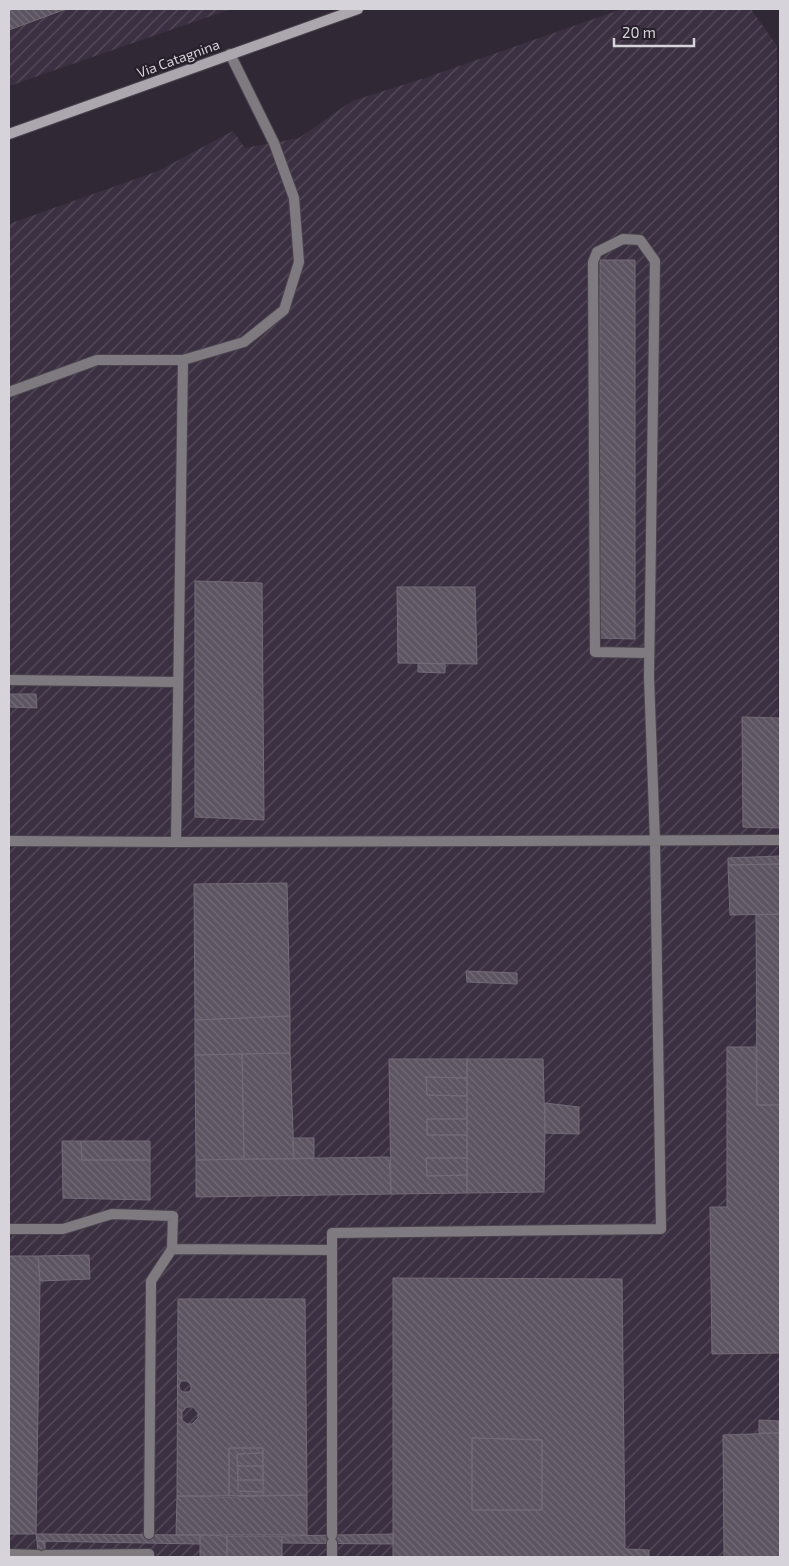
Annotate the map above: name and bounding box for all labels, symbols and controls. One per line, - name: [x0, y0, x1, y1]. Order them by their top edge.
- scale bar: [614, 15, 694, 47]
- text: 20 m: [622, 23, 656, 41]
- street label: Via Catagnina: [134, 35, 222, 81]

